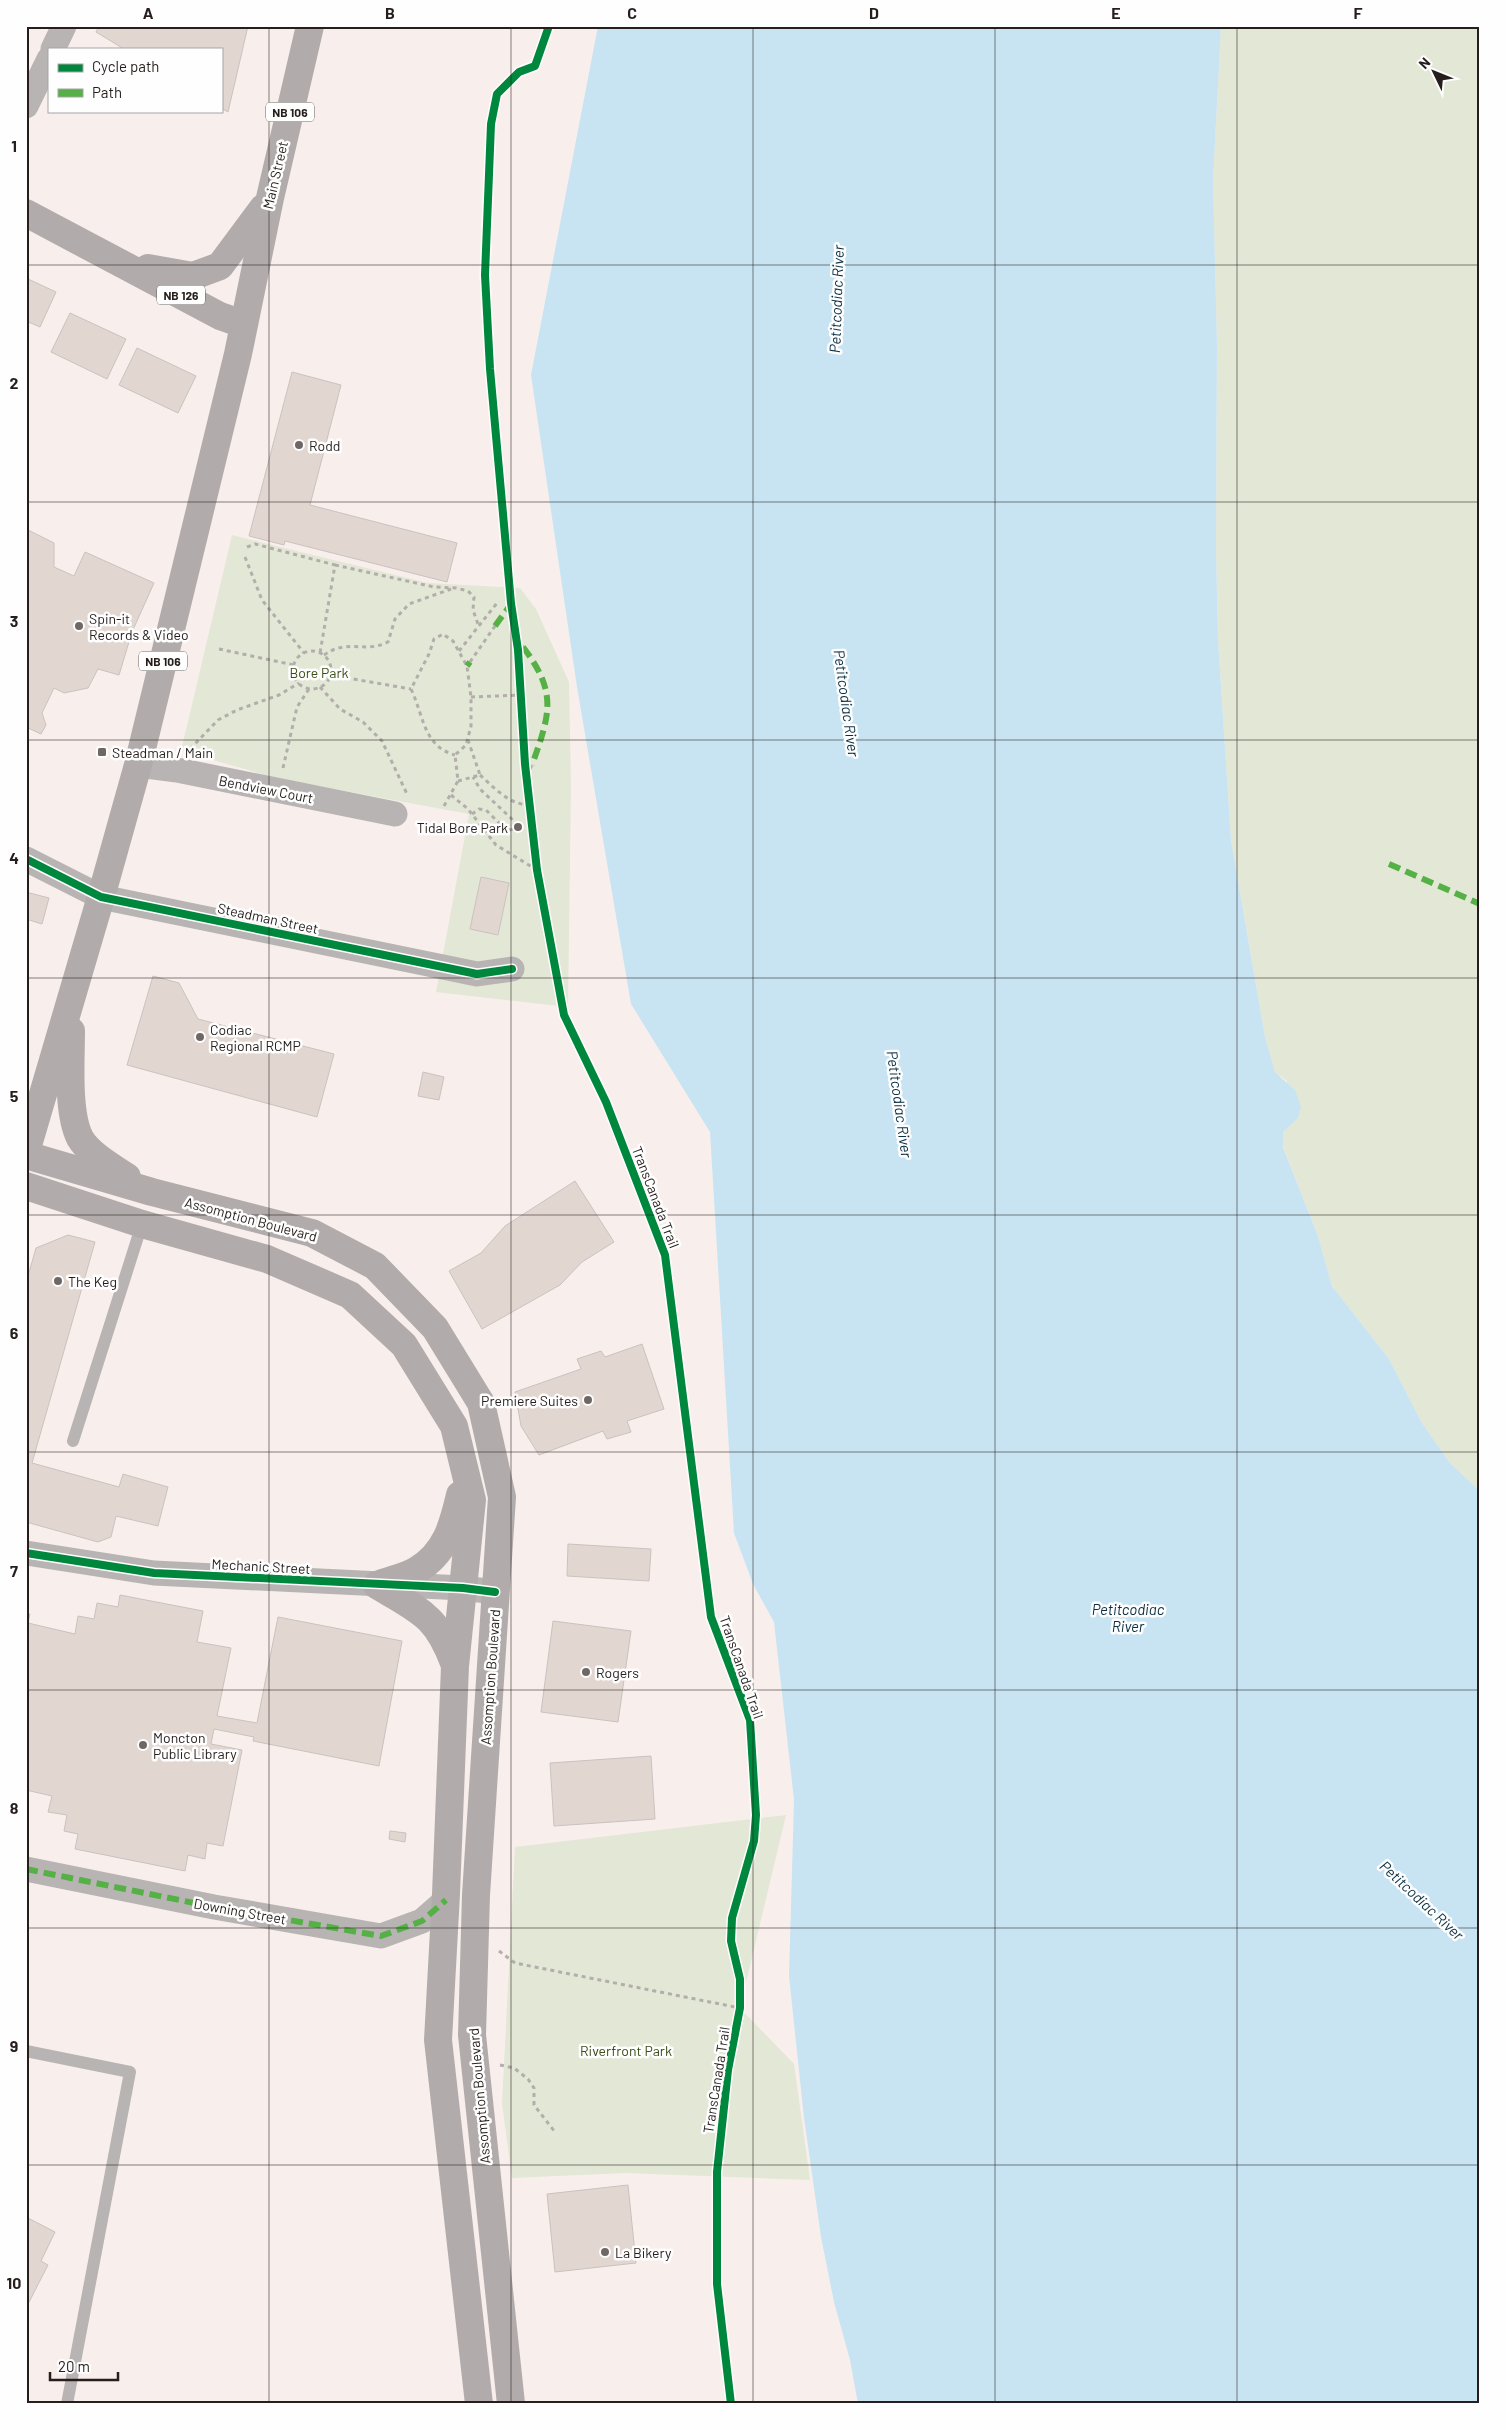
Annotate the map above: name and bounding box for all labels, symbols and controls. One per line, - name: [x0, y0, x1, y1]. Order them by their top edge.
- text: A: [143, 3, 154, 22]
- text: B: [385, 3, 395, 22]
- text: C: [627, 3, 637, 22]
- text: D: [869, 3, 879, 22]
- text: E: [1111, 3, 1121, 22]
- text: F: [1354, 3, 1363, 22]
- legend: [48, 48, 222, 112]
- north arrow: [1408, 48, 1458, 98]
- text: N: [1415, 54, 1434, 72]
- text: Cycle path: [92, 57, 159, 75]
- text: Path: [92, 83, 122, 101]
- road number: NB 106: [266, 102, 314, 121]
- text: 1: [11, 136, 17, 155]
- street label: Main Street: [259, 139, 291, 211]
- water label: Petitcodiac River: [825, 244, 847, 353]
- road number: NB 126: [157, 286, 205, 304]
- text: 2: [10, 373, 19, 392]
- place label: Rodd: [309, 437, 340, 454]
- marker: Rodd: [293, 439, 305, 451]
- place label: Spin-it Records & Video: [89, 610, 189, 643]
- text: 3: [10, 611, 18, 630]
- marker: Spin-it Records & Video: [73, 620, 85, 632]
- water label: Petitcodiac River: [831, 648, 864, 758]
- road number: NB 106: [139, 651, 187, 670]
- park label: Bore Park: [289, 664, 349, 681]
- place label: Steadman / Main: [112, 744, 213, 761]
- marker: Steadman / Main: [96, 746, 108, 758]
- street label: Bendview Court: [217, 772, 315, 806]
- place label: Tidal Bore Park: [417, 819, 508, 836]
- marker: Tidal Bore Park: [512, 821, 524, 833]
- text: 4: [9, 848, 19, 867]
- street label: Steadman Street: [216, 899, 320, 937]
- place label: Codiac Regional RCMP: [210, 1021, 301, 1054]
- marker: Codiac Regional RCMP: [194, 1031, 206, 1043]
- water label: Petitcodiac River: [884, 1049, 917, 1159]
- text: 5: [10, 1086, 19, 1105]
- street label: TransCanada Trail: [629, 1144, 683, 1250]
- street label: Assomption Boulevard: [183, 1193, 319, 1245]
- place label: The Keg: [68, 1273, 117, 1290]
- marker: The Keg: [52, 1275, 64, 1287]
- text: 6: [10, 1323, 19, 1342]
- place label: Premiere Suites: [481, 1392, 578, 1409]
- marker: Premiere Suites: [582, 1394, 594, 1406]
- street label: Mechanic Street: [211, 1555, 311, 1577]
- text: 7: [10, 1561, 18, 1580]
- water label: Petitcodiac River: [1092, 1600, 1165, 1635]
- street label: Assomption Boulevard: [477, 1609, 503, 1745]
- street label: TransCanada Trail: [716, 1613, 768, 1721]
- place label: Rogers: [596, 1664, 639, 1681]
- marker: Rogers: [580, 1666, 592, 1678]
- place label: Moncton Public Library: [153, 1729, 237, 1762]
- marker: Moncton Public Library: [137, 1739, 149, 1751]
- text: 8: [10, 1798, 19, 1817]
- water label: Petitcodiac River: [1376, 1857, 1468, 1944]
- street label: Downing Street: [193, 1895, 287, 1927]
- street label: TransCanada Trail: [699, 2025, 733, 2135]
- street label: Assomption Boulevard: [465, 2027, 493, 2165]
- text: 9: [10, 2036, 18, 2055]
- park label: Riverfront Park: [580, 2042, 672, 2059]
- place label: La Bikery: [615, 2244, 672, 2261]
- marker: La Bikery: [599, 2246, 611, 2258]
- text: 10: [7, 2273, 21, 2292]
- scale bar: [50, 2350, 118, 2382]
- text: 20 m: [58, 2357, 90, 2375]

